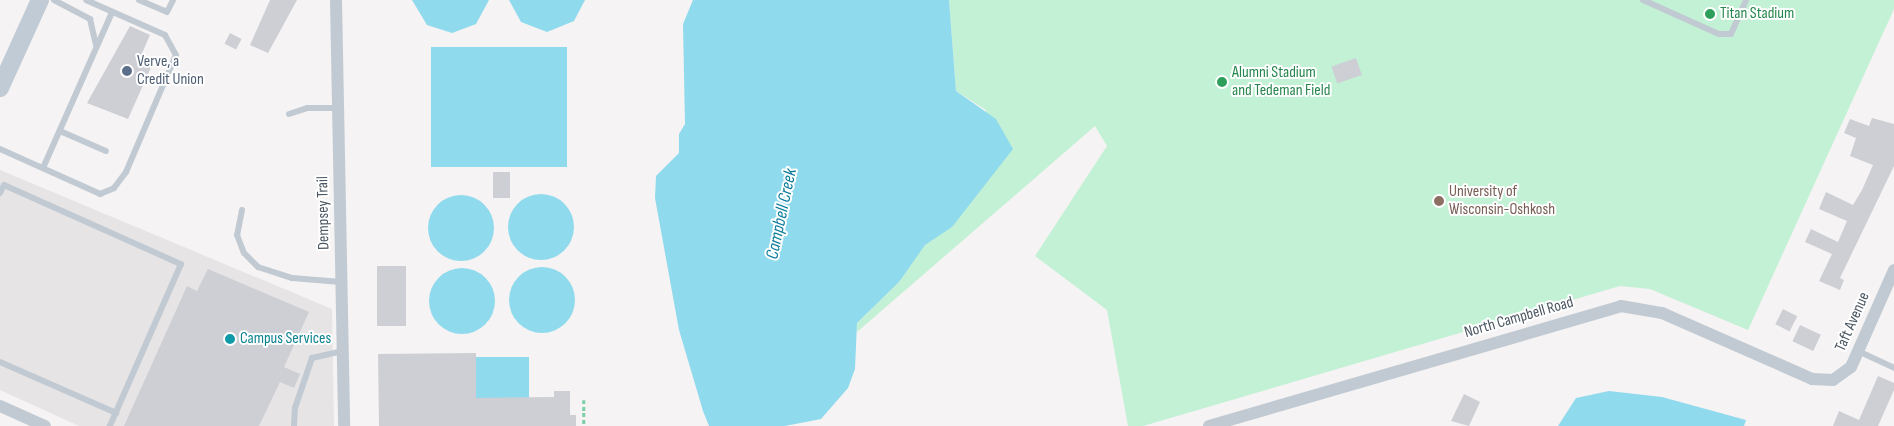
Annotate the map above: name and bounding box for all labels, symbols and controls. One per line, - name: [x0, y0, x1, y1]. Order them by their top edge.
- place label: Titan Stadium: [1720, 4, 1794, 24]
- marker: Titan Stadium: [1704, 8, 1716, 20]
- place label: Verve, a Credit Union: [137, 52, 204, 90]
- place label: Alumni Stadium and Tedeman Field: [1232, 63, 1330, 101]
- marker: Verve, a Credit Union: [121, 65, 133, 77]
- marker: Alumni Stadium and Tedeman Field: [1216, 76, 1228, 88]
- water label: Campbell Creek: [762, 167, 802, 261]
- street label: Dempsey Trail: [314, 176, 334, 250]
- place label: University of Wisconsin-Oshkosh: [1449, 182, 1555, 220]
- marker: University of Wisconsin-Oshkosh: [1433, 195, 1445, 207]
- street label: Taft Avenue: [1831, 289, 1875, 355]
- street label: North Campbell Road: [1462, 293, 1576, 343]
- place label: Campus Services: [240, 329, 331, 349]
- marker: Campus Services: [224, 333, 236, 345]

